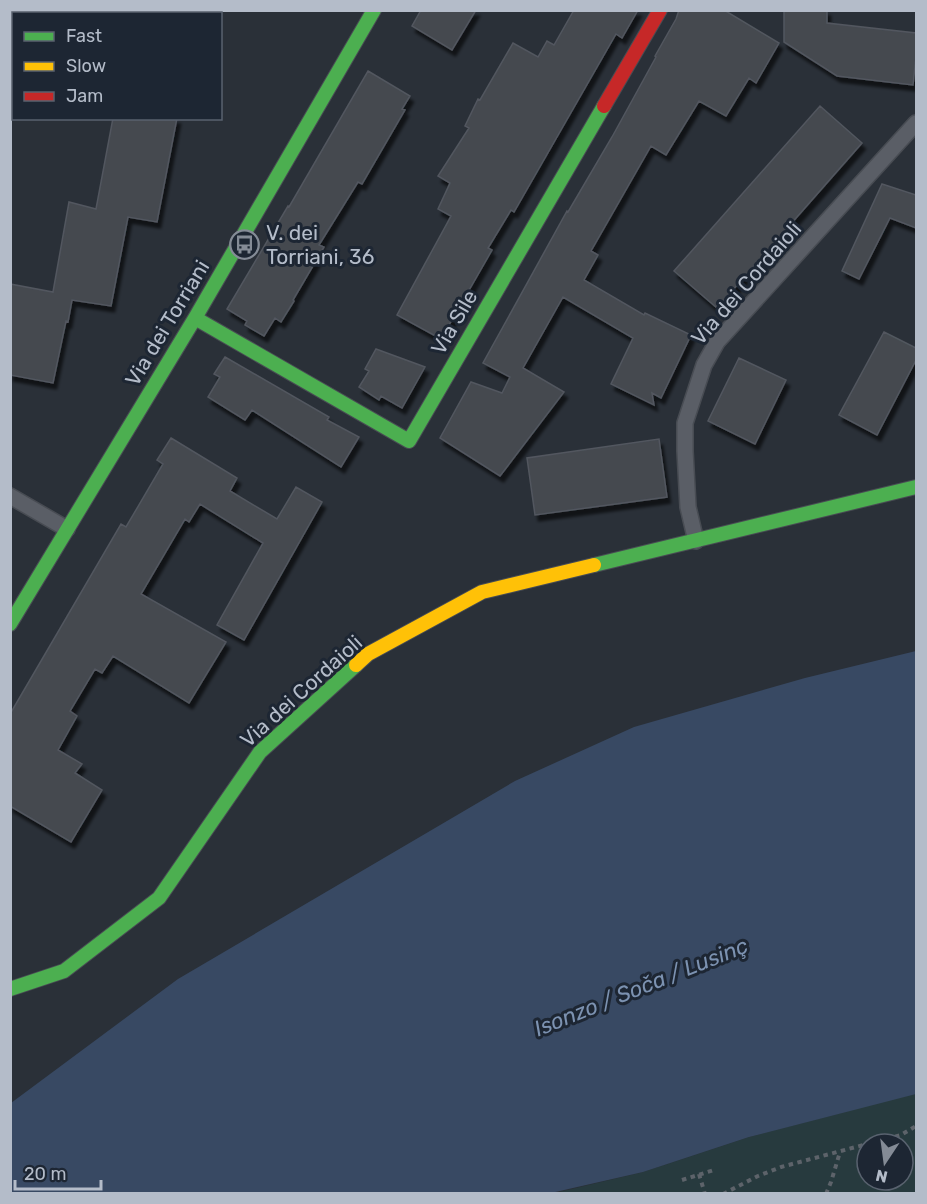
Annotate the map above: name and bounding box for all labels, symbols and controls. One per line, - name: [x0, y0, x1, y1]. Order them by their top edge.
- legend: [12, 12, 222, 120]
- text: Fast: [66, 25, 102, 47]
- text: Slow: [66, 55, 106, 77]
- text: Jam: [66, 85, 103, 107]
- street label: Via dei Cordaioli: [686, 216, 806, 350]
- place label: V. dei Torriani, 36: [266, 220, 374, 269]
- bus stop icon: V. dei Torriani, 36: [229, 228, 261, 260]
- street label: Via dei Torriani: [120, 256, 214, 390]
- street label: Via Sile: [426, 285, 482, 359]
- street label: Via dei Cordaioli: [235, 630, 367, 752]
- water label: Isonzo / Soča / Lusinç: [530, 932, 752, 1042]
- north arrow: [855, 1132, 915, 1192]
- scale bar: [15, 1153, 100, 1191]
- text: 20 m: [24, 1163, 66, 1185]
- text: N: [874, 1166, 889, 1187]

